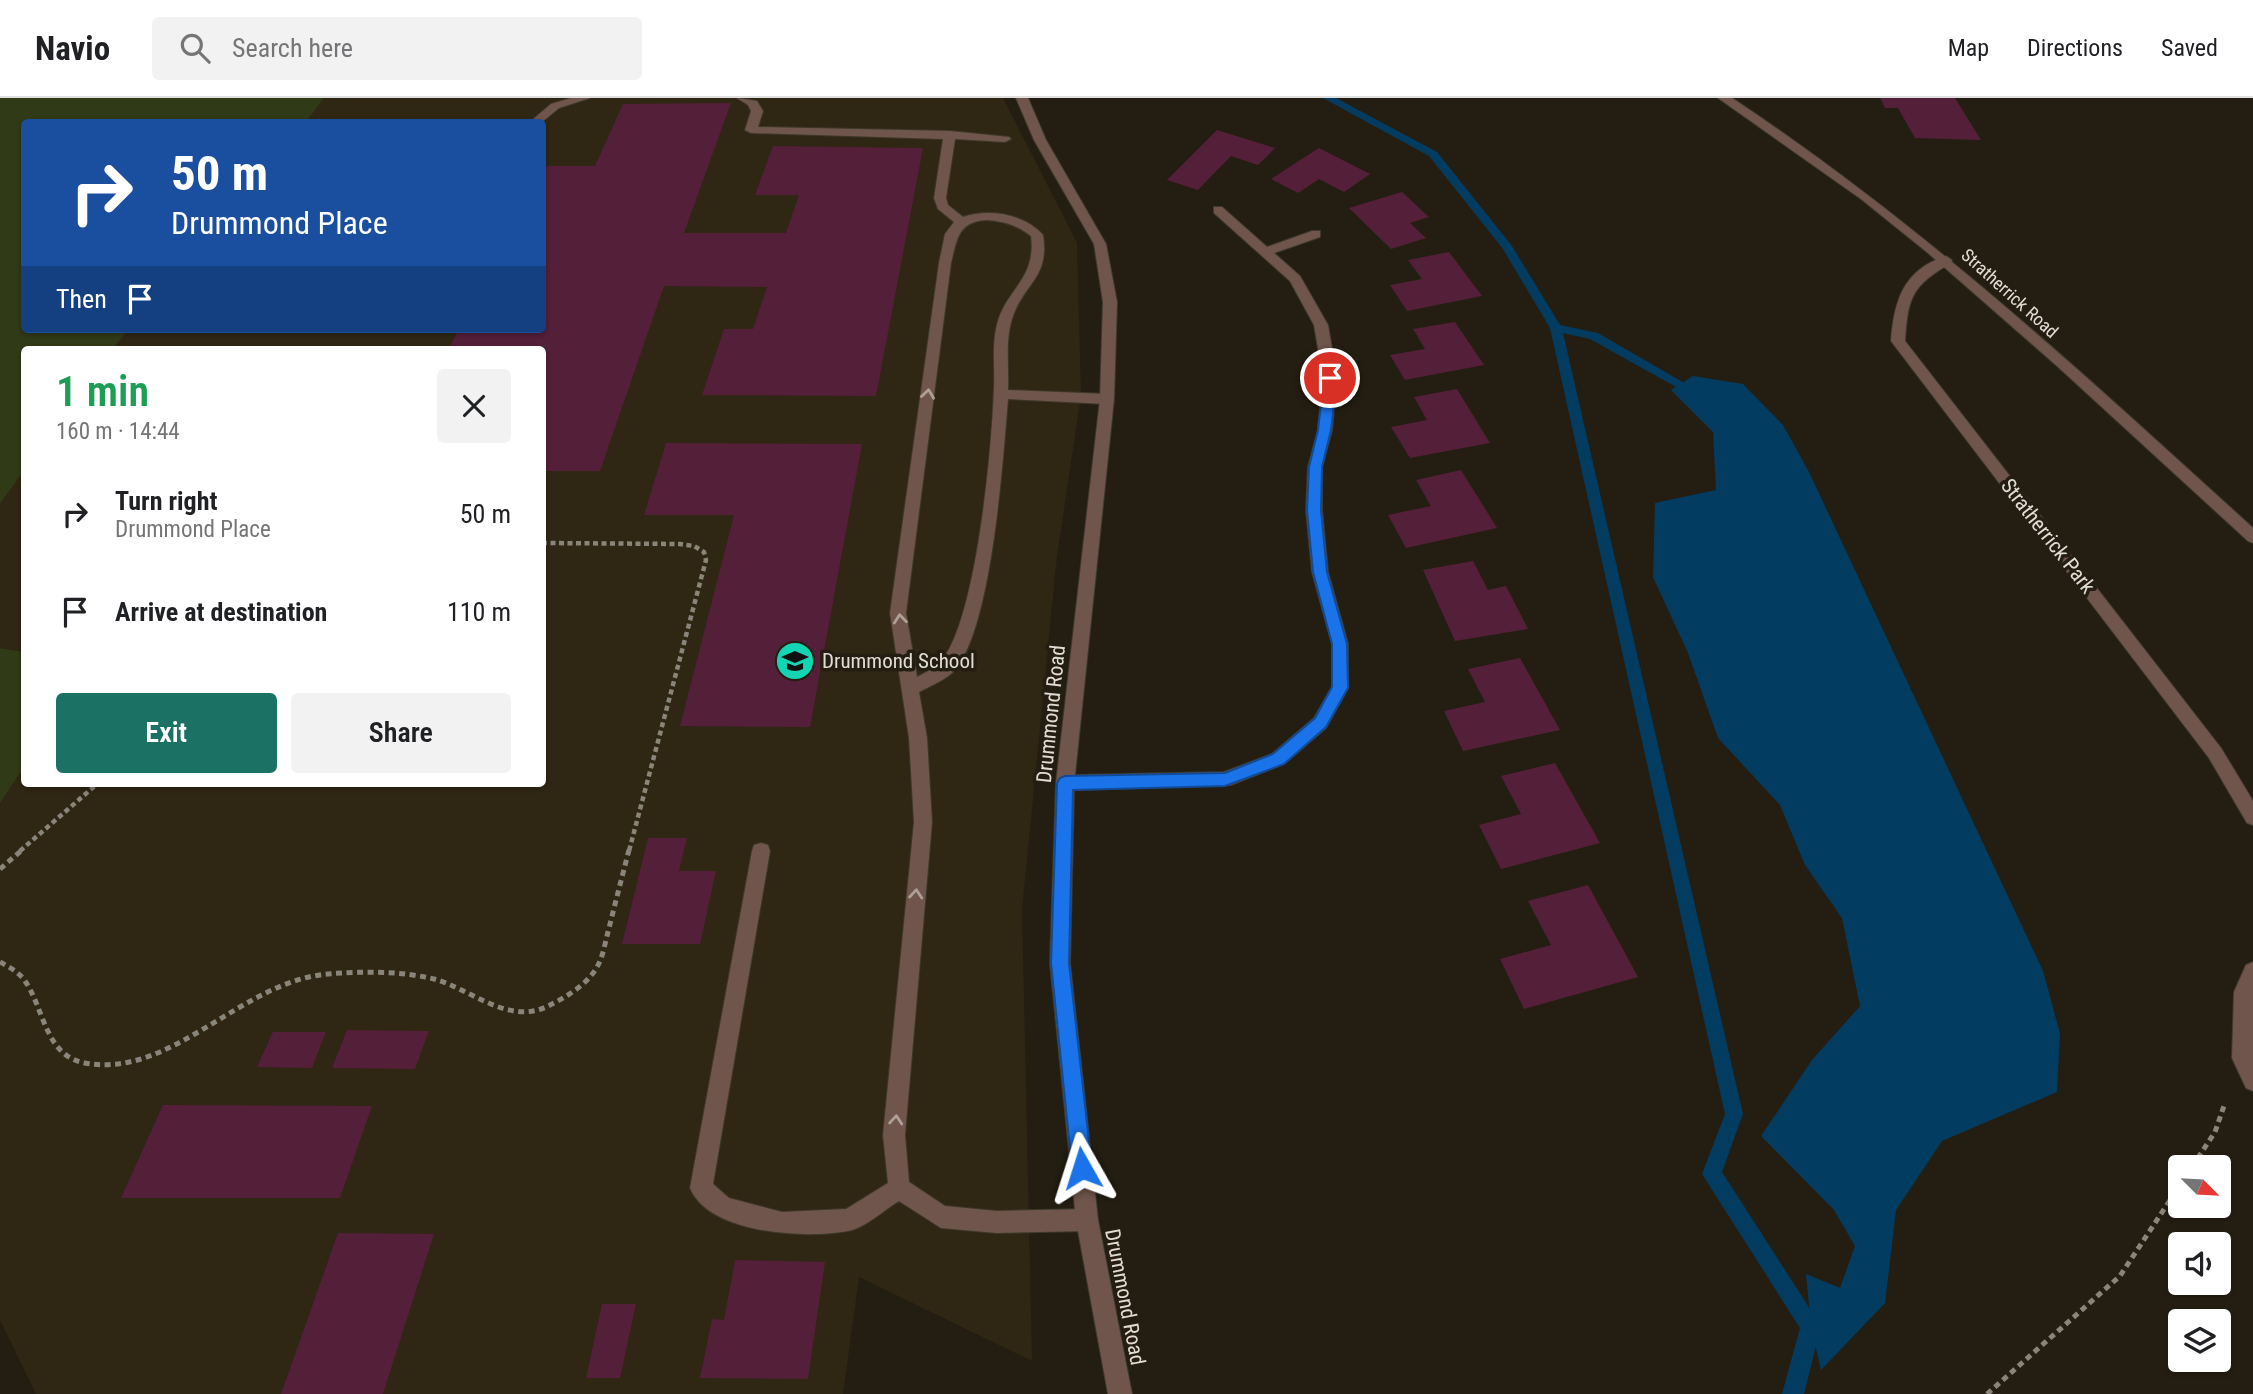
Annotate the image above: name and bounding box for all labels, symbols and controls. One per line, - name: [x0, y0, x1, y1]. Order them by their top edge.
- search box: [152, 17, 642, 80]
- text: Navio: [35, 29, 110, 68]
- icon: search: [176, 29, 214, 67]
- text: Search here: [232, 33, 353, 63]
- text: Map: [1948, 34, 1989, 62]
- text: Directions: [2027, 34, 2123, 62]
- text: Saved: [2161, 34, 2218, 62]
- text: 50 m: [171, 145, 268, 202]
- icon: right: [56, 147, 147, 238]
- text: Drummond Place: [171, 204, 388, 242]
- street label: Stratherrick Road: [1957, 244, 2063, 342]
- icon: arrive: [121, 280, 159, 318]
- text: Then: [56, 284, 107, 314]
- pin: [1300, 348, 1360, 408]
- icon: arrive: [1311, 359, 1349, 397]
- text: 1 min: [56, 367, 149, 416]
- button: close: [437, 369, 511, 443]
- one-way arrow: [920, 388, 935, 400]
- text: 160 m · 14:44: [56, 418, 180, 445]
- street label: Stratherrick Park: [1996, 474, 2100, 598]
- text: Turn right: [115, 486, 217, 516]
- icon: right: [56, 495, 94, 533]
- text: 50 m: [460, 499, 511, 529]
- text: Drummond Place: [115, 516, 271, 543]
- icon: arrive: [56, 593, 94, 631]
- text: Arrive at destination: [115, 597, 327, 627]
- text: 110 m: [447, 597, 511, 627]
- one-way arrow: [892, 613, 907, 625]
- school or university icon: Drummond School: [774, 640, 816, 682]
- street label: Drummond Road: [1032, 644, 1070, 784]
- place label: Drummond School: [822, 649, 975, 673]
- button: Exit: [56, 693, 277, 773]
- button: Share: [291, 693, 511, 773]
- one-way arrow: [908, 888, 923, 899]
- one-way arrow: [888, 1115, 903, 1126]
- position arrow: [1045, 1131, 1119, 1205]
- north arrow: [2168, 1155, 2231, 1218]
- map controls: [2168, 1155, 2231, 1372]
- street label: Drummond Road: [1100, 1227, 1150, 1367]
- button: sound: [2168, 1232, 2231, 1295]
- button: layers: [2168, 1309, 2231, 1372]

